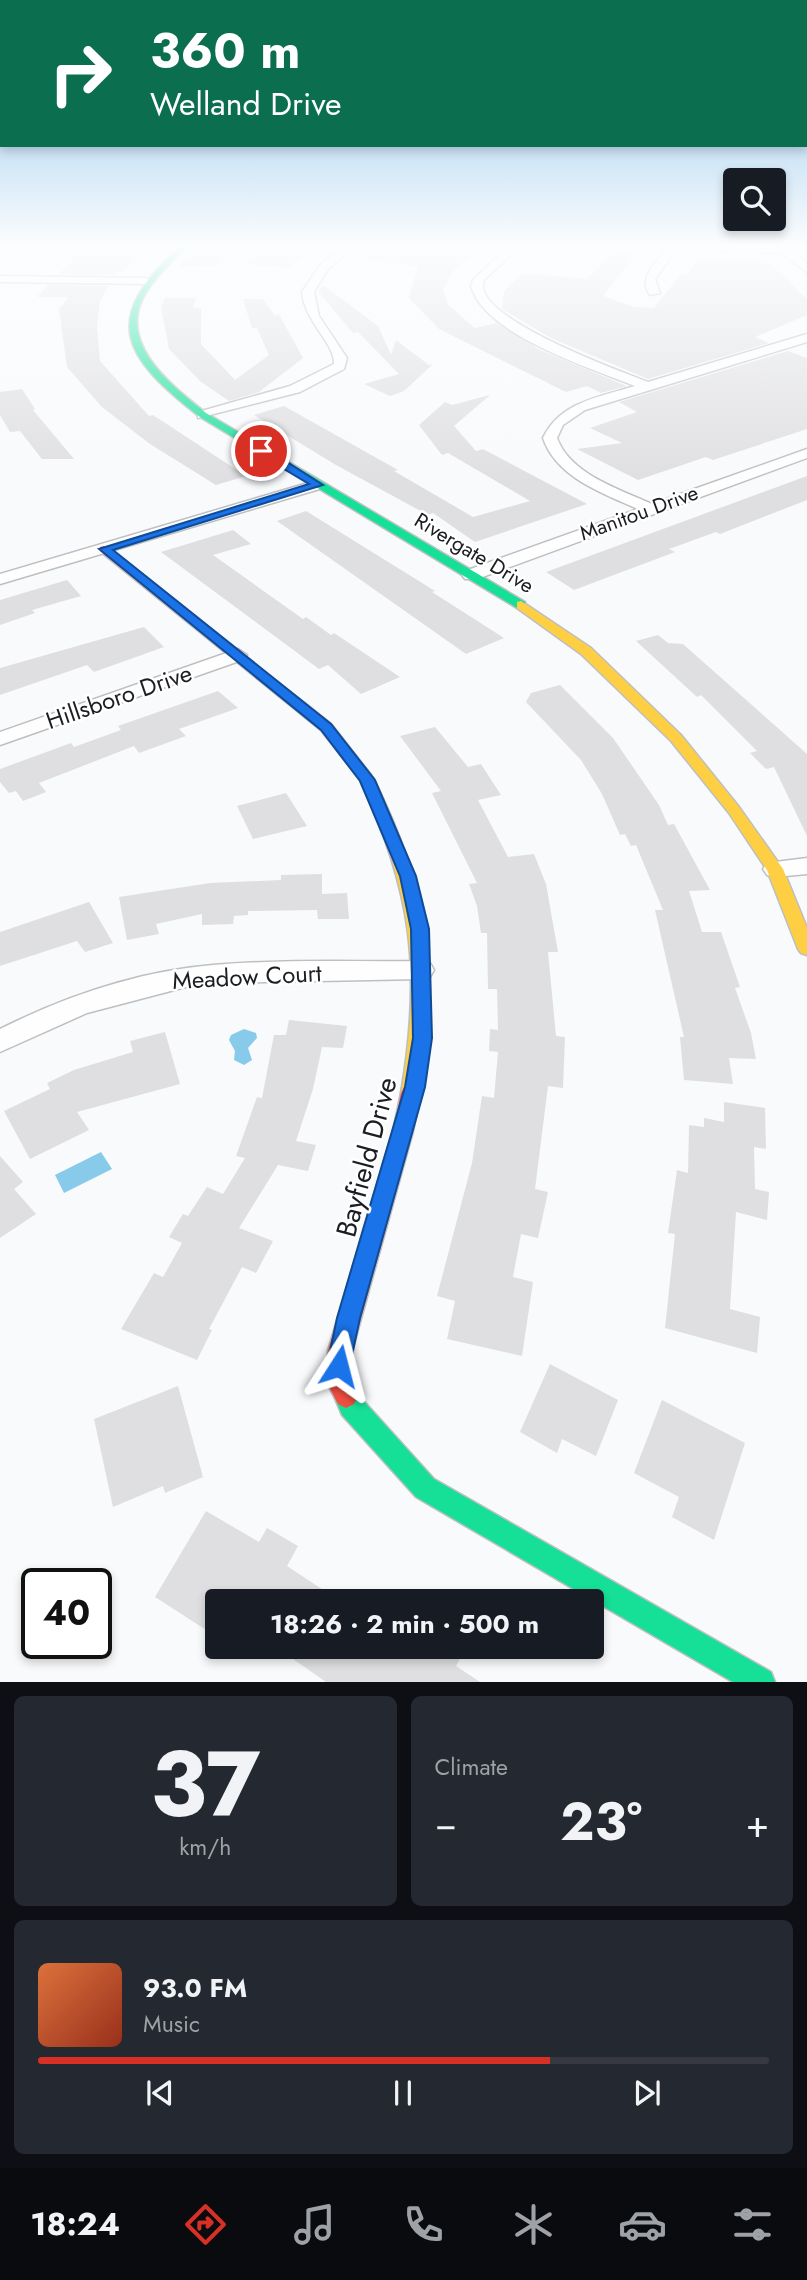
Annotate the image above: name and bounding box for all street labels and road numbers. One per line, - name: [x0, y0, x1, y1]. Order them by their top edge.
- street label: Manitou Drive: [576, 478, 703, 548]
- street label: Rivergate Drive: [409, 505, 540, 601]
- street label: Hillsboro Drive: [41, 655, 197, 738]
- street label: Meadow Court: [171, 955, 323, 998]
- street label: Bayfield Drive: [325, 1073, 408, 1242]

